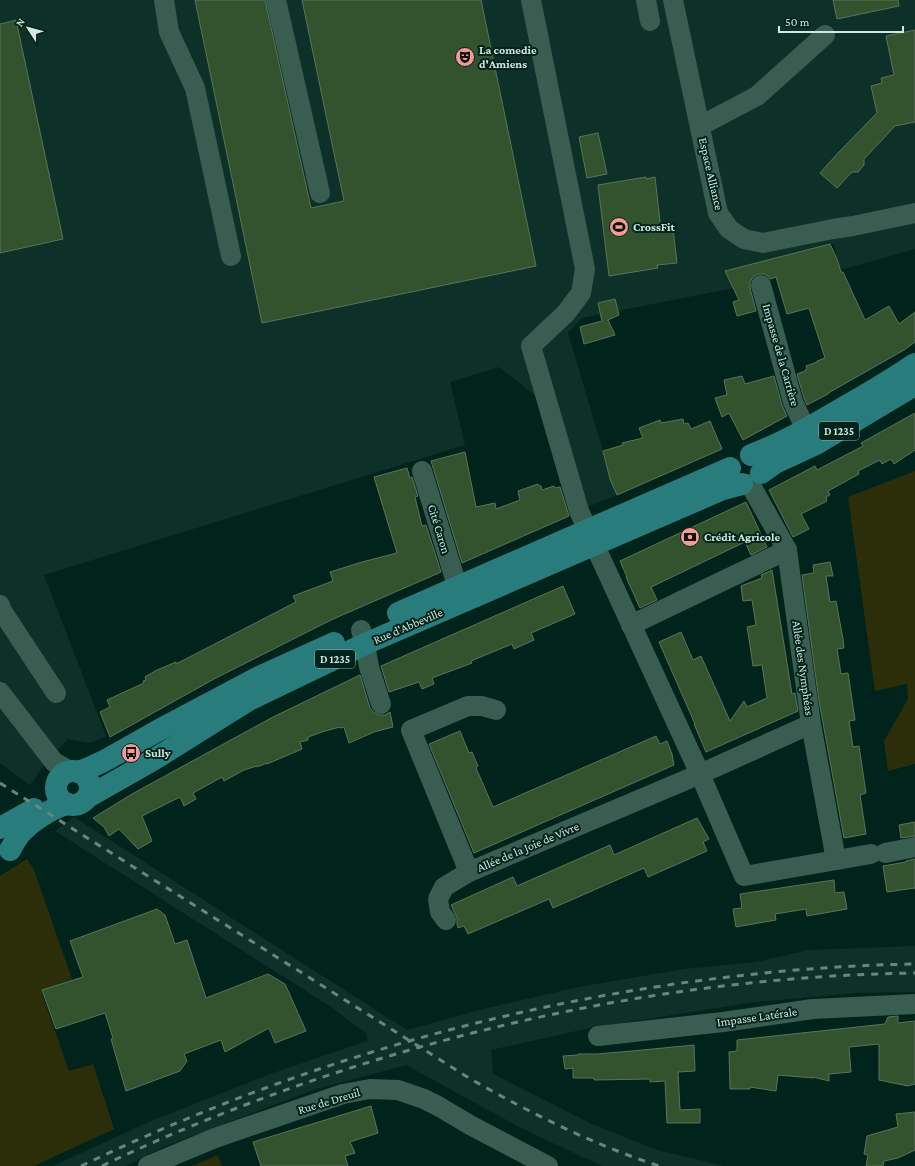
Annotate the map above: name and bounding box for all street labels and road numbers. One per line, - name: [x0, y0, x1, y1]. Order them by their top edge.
- street label: Espace Alliance: [696, 136, 726, 212]
- street label: Impasse de la Carrière: [760, 302, 802, 408]
- road number: D 1235: [819, 422, 859, 440]
- street label: Cité Caron: [425, 503, 453, 556]
- street label: Rue d'Abbeville: [371, 605, 445, 647]
- street label: Allée des Nymphéas: [789, 620, 817, 717]
- road number: D 1235: [315, 650, 355, 668]
- street label: Allée de la Joie de Vivre: [475, 819, 581, 875]
- street label: Impasse Latérale: [716, 1004, 798, 1030]
- street label: Rue de Dreuil: [296, 1085, 362, 1117]

